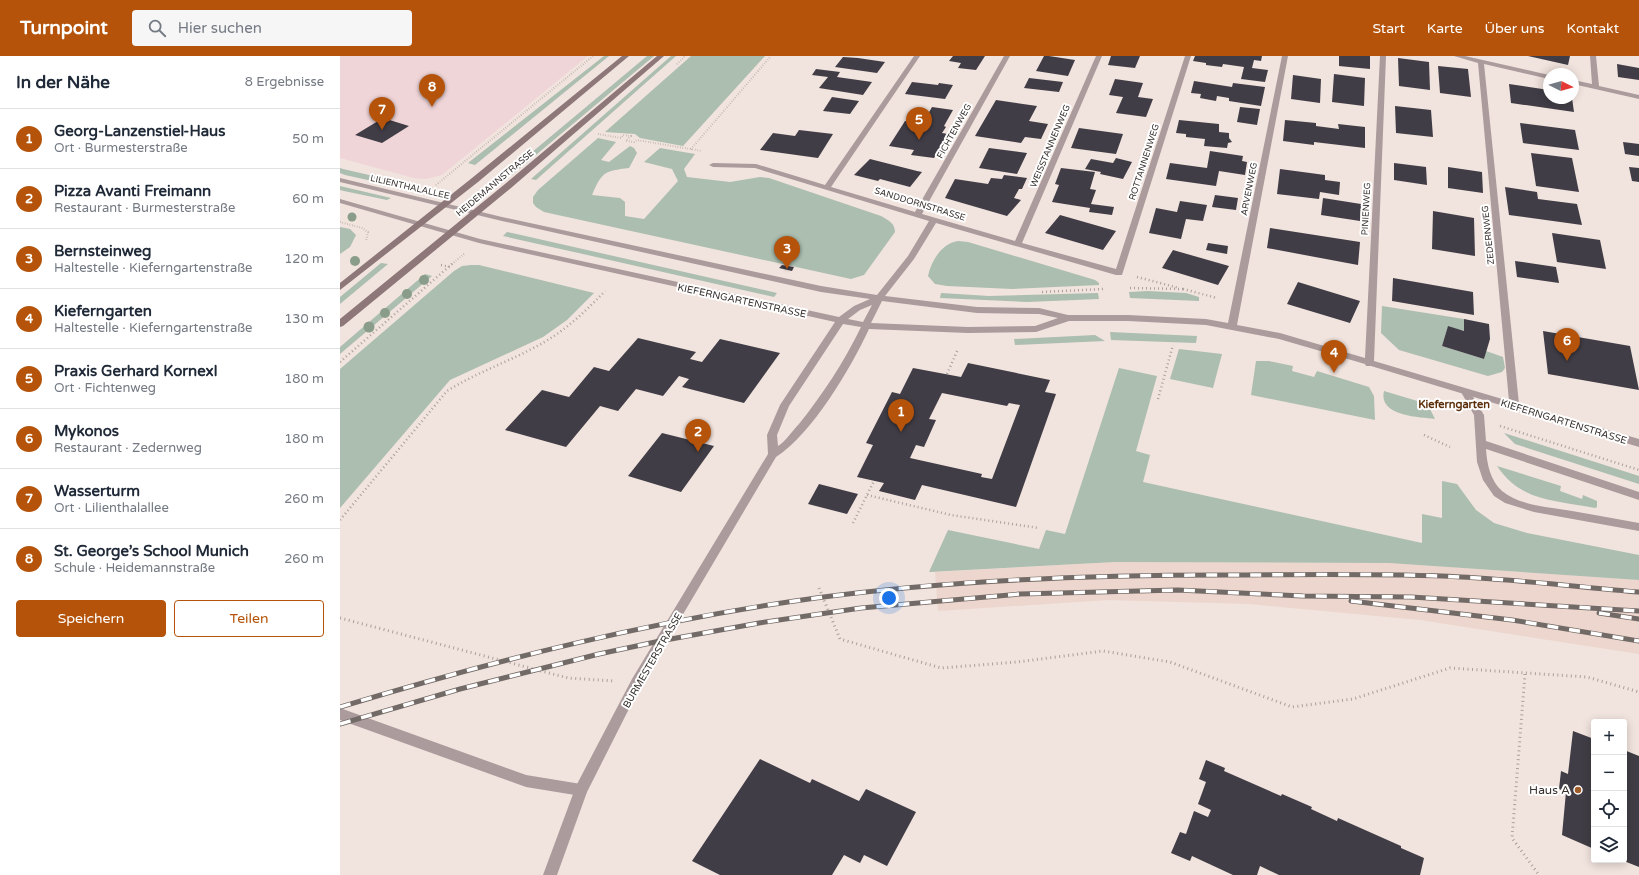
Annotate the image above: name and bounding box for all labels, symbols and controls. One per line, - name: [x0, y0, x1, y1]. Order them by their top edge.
- search box: [132, 10, 412, 46]
- text: Turnpoint: [20, 17, 108, 39]
- icon: search: [146, 17, 168, 39]
- text: Hier suchen: [178, 19, 262, 37]
- text: Start: [1373, 20, 1405, 37]
- text: Karte: [1427, 20, 1463, 37]
- text: Über uns: [1485, 20, 1545, 37]
- text: Kontakt: [1567, 20, 1619, 37]
- north arrow: [1543, 68, 1579, 104]
- text: In der Nähe: [16, 72, 110, 93]
- text: 8 Ergebnisse: [245, 74, 324, 90]
- pin: 8: [419, 74, 445, 107]
- pin: 7: [369, 97, 395, 130]
- street label: FICHTENWEG: [935, 102, 974, 161]
- street label: WEISSTANNENWEG: [1028, 103, 1073, 189]
- pin: 5: [906, 107, 932, 140]
- text: Georg-Lanzenstiel-Haus: [54, 122, 225, 140]
- street label: ROTTANNENWEG: [1127, 122, 1162, 202]
- text: 1: [25, 131, 33, 147]
- text: 50 m: [292, 131, 324, 147]
- text: Ort · Burmesterstraße: [54, 140, 188, 156]
- street label: HEIDEMANNSTRASSE: [454, 147, 537, 219]
- street label: ARVENWEG: [1239, 161, 1260, 217]
- street label: LILIENTHALALLEE: [369, 173, 451, 202]
- text: Pizza Avanti Freimann: [54, 182, 211, 200]
- street label: PINIENWEG: [1360, 182, 1373, 236]
- street label: SANDDORNSTRASSE: [873, 185, 967, 224]
- text: 2: [25, 191, 33, 207]
- text: 60 m: [292, 191, 324, 207]
- text: Restaurant · Burmesterstraße: [54, 200, 235, 216]
- street label: ZEDERNWEG: [1480, 205, 1497, 265]
- pin: 3: [774, 236, 800, 269]
- text: Bernsteinweg: [54, 242, 151, 260]
- text: 3: [25, 251, 33, 267]
- text: 120 m: [284, 251, 324, 267]
- text: Haltestelle · Kieferngartenstraße: [54, 260, 252, 276]
- street label: KIEFERNGARTENSTRASSE: [676, 281, 807, 321]
- text: Kieferngarten: [54, 302, 152, 320]
- text: 4: [25, 311, 33, 327]
- text: 130 m: [284, 311, 324, 327]
- text: Haltestelle · Kieferngartenstraße: [54, 320, 252, 336]
- pin: 6: [1554, 328, 1580, 361]
- pin: 4: [1321, 340, 1347, 373]
- text: Praxis Gerhard Kornexl: [54, 362, 217, 380]
- text: 5: [25, 371, 33, 387]
- text: 180 m: [284, 371, 324, 387]
- text: Ort · Fichtenweg: [54, 380, 156, 396]
- street label: KIEFERNGARTENSTRASSE: [1499, 397, 1628, 447]
- district label: Kieferngarten: [1418, 398, 1490, 412]
- pin: 1: [888, 399, 914, 432]
- pin: 2: [685, 419, 711, 452]
- text: Mykonos: [54, 422, 119, 440]
- text: 6: [25, 431, 33, 447]
- text: 180 m: [284, 431, 324, 447]
- text: Restaurant · Zedernweg: [54, 440, 202, 456]
- text: Wasserturm: [54, 482, 140, 500]
- text: 7: [25, 491, 33, 507]
- text: 260 m: [284, 491, 324, 507]
- text: Ort · Lilienthalallee: [54, 500, 169, 516]
- text: St. George’s School Munich: [54, 542, 249, 560]
- text: 8: [25, 551, 33, 567]
- text: 260 m: [284, 551, 324, 567]
- text: Schule · Heidemannstraße: [54, 560, 215, 576]
- your location: [879, 588, 899, 608]
- button: Speichern: [16, 600, 166, 637]
- button: Teilen: [174, 600, 324, 637]
- street label: BURMESTERSTRASSE: [621, 611, 685, 710]
- map controls: [1591, 719, 1627, 863]
- button: +: [1591, 719, 1627, 755]
- button: −: [1591, 755, 1627, 791]
- place label: Haus A: [1529, 783, 1570, 797]
- marker: Haus A: [1573, 785, 1583, 795]
- button: locate: [1591, 791, 1627, 827]
- button: layers: [1591, 827, 1627, 863]

